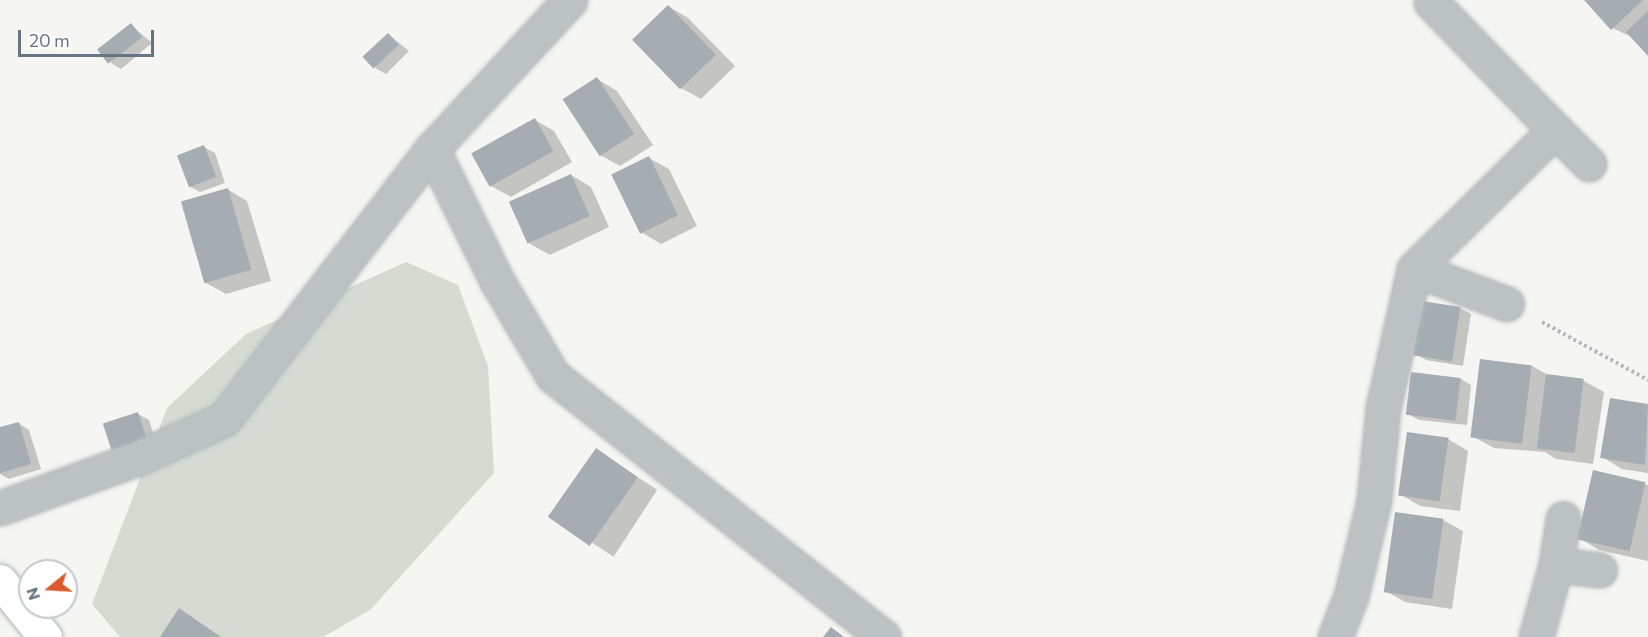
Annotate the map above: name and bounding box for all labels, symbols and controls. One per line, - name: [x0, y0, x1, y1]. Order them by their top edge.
- scale bar: [21, 18, 158, 56]
- text: 20 m: [29, 29, 70, 51]
- north arrow: [18, 559, 78, 619]
- text: N: [21, 585, 43, 603]

